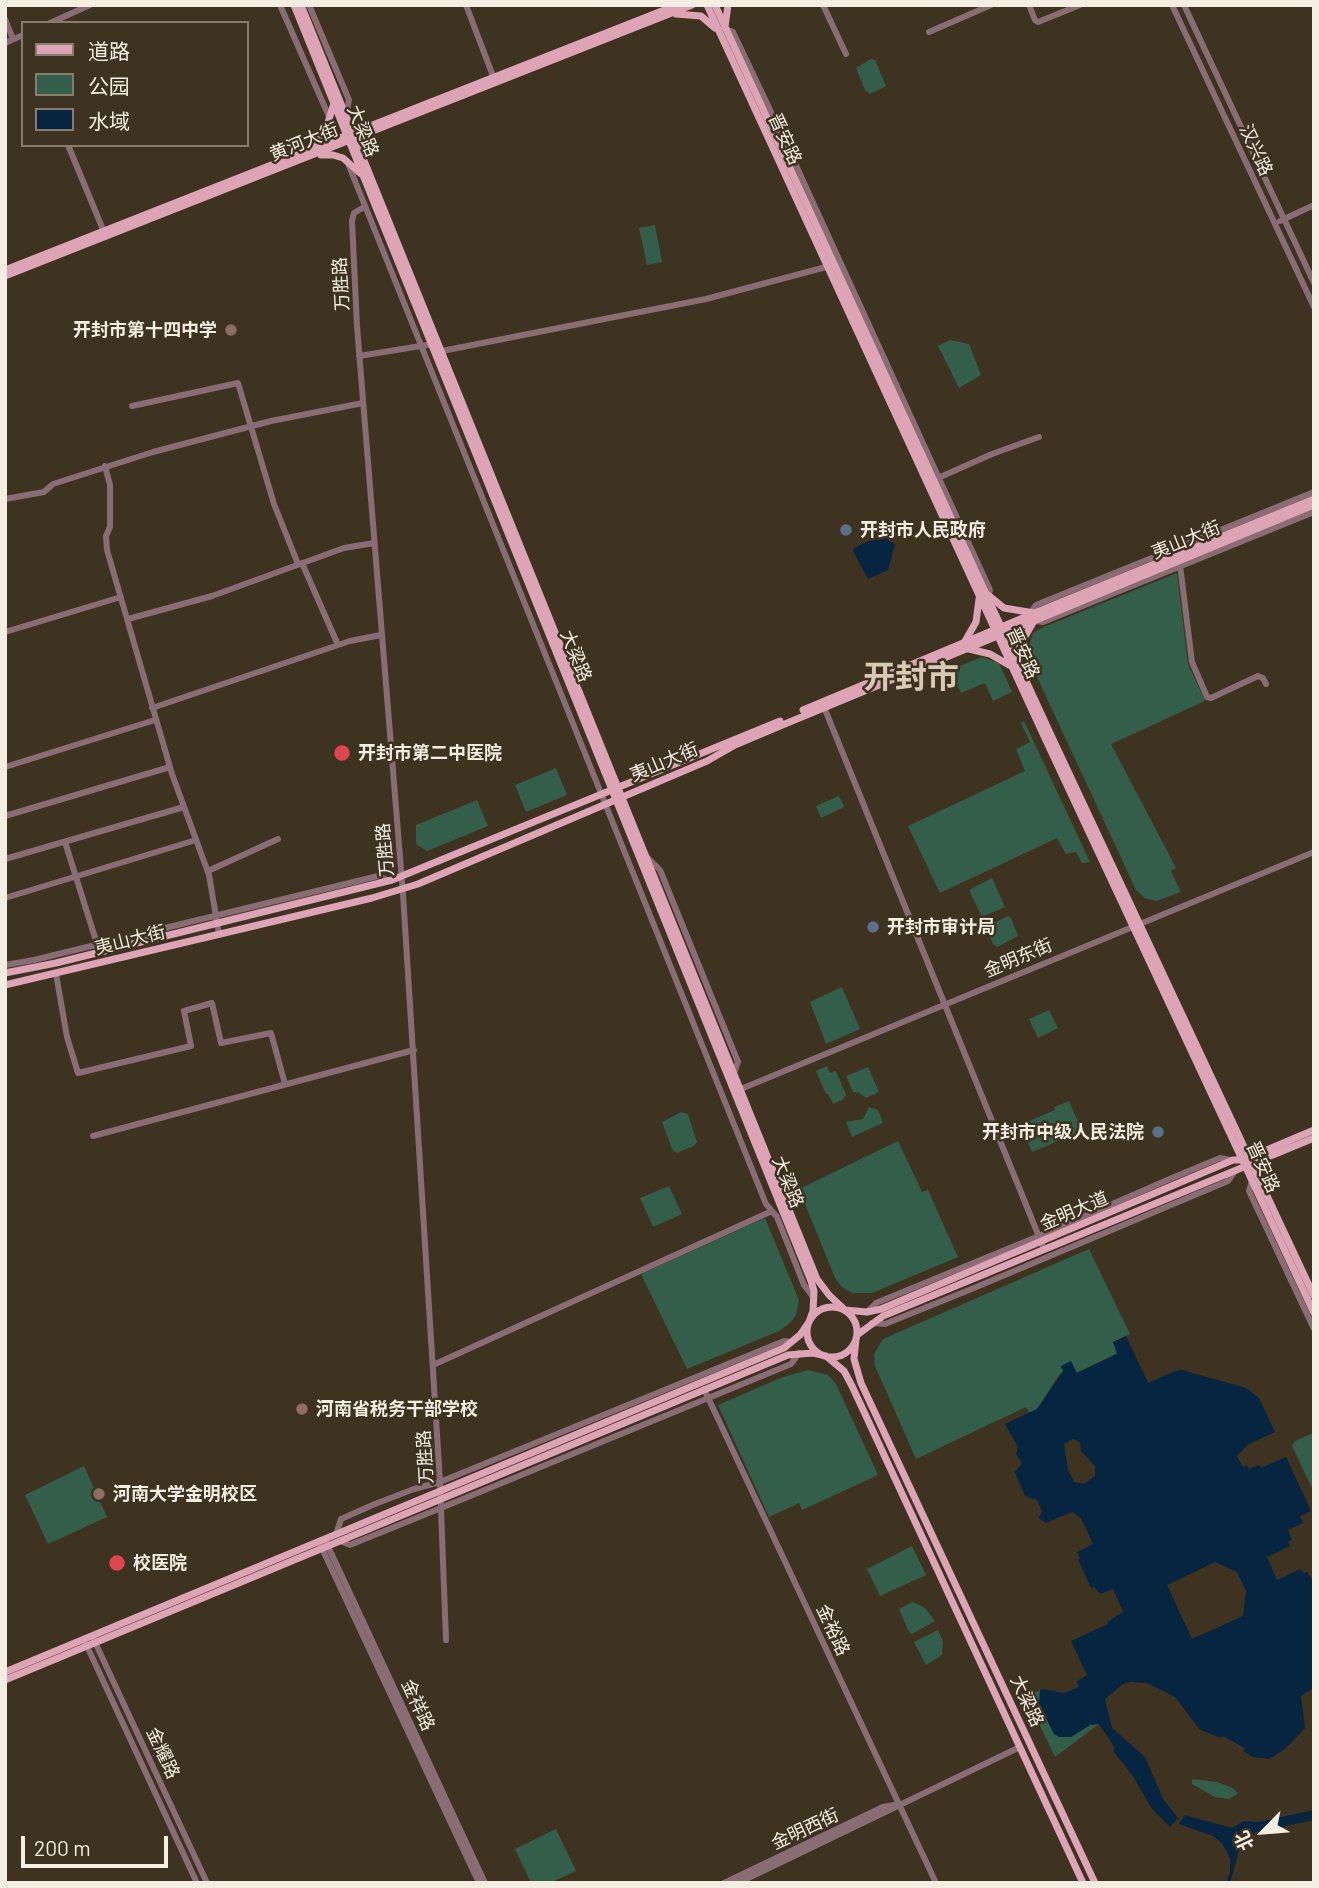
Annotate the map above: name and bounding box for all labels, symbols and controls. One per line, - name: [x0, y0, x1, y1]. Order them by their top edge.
- legend: [21, 21, 248, 147]
- text: 道路: [88, 38, 130, 63]
- text: 公园: [88, 73, 130, 98]
- street label: 大梁路: [343, 102, 383, 160]
- text: 水域: [88, 108, 130, 133]
- street label: 晋安路: [764, 110, 806, 168]
- street label: 黄河大街: [267, 119, 341, 165]
- street label: 汉兴路: [1235, 121, 1277, 179]
- street label: 万胜路: [329, 256, 353, 312]
- place label: 开封市第十四中学: [73, 319, 217, 341]
- marker: 开封市第十四中学: [223, 322, 239, 338]
- street label: 夷山大街: [1149, 517, 1223, 563]
- place label: 开封市人民政府: [860, 519, 986, 541]
- marker: 开封市人民政府: [838, 522, 854, 538]
- street label: 晋安路: [1002, 624, 1044, 682]
- street label: 大梁路: [556, 627, 596, 685]
- district label: 开封市: [863, 658, 959, 696]
- street label: 夷山大街: [627, 738, 701, 786]
- place label: 开封市第二中医院: [358, 742, 502, 764]
- marker: 开封市第二中医院: [332, 743, 352, 763]
- street label: 万胜路: [372, 822, 398, 878]
- place label: 开封市审计局: [887, 916, 995, 938]
- marker: 开封市审计局: [865, 919, 881, 935]
- street label: 夷山大街: [92, 921, 168, 959]
- street label: 金明东街: [981, 934, 1055, 982]
- place label: 开封市中级人民法院: [982, 1121, 1144, 1143]
- marker: 开封市中级人民法院: [1150, 1124, 1166, 1140]
- street label: 晋安路: [1242, 1138, 1284, 1196]
- street label: 大梁路: [768, 1153, 808, 1211]
- street label: 金明大道: [1037, 1187, 1111, 1235]
- place label: 河南省税务干部学校: [316, 1398, 478, 1420]
- marker: 河南省税务干部学校: [294, 1401, 310, 1417]
- street label: 万胜路: [413, 1429, 437, 1485]
- place label: 河南大学金明校区: [113, 1483, 257, 1505]
- marker: 河南大学金明校区: [91, 1486, 107, 1502]
- place label: 校医院: [133, 1552, 187, 1574]
- marker: 校医院: [107, 1553, 127, 1573]
- street label: 金裕路: [812, 1601, 854, 1659]
- street label: 大梁路: [1006, 1672, 1048, 1730]
- street label: 金祥路: [397, 1676, 439, 1734]
- street label: 金耀路: [142, 1724, 184, 1782]
- north arrow: [1228, 1797, 1298, 1867]
- street label: 金明西街: [768, 1804, 842, 1854]
- scale bar: [24, 1822, 172, 1866]
- text: 北: [1229, 1828, 1258, 1855]
- text: 200 m: [34, 1835, 91, 1860]

